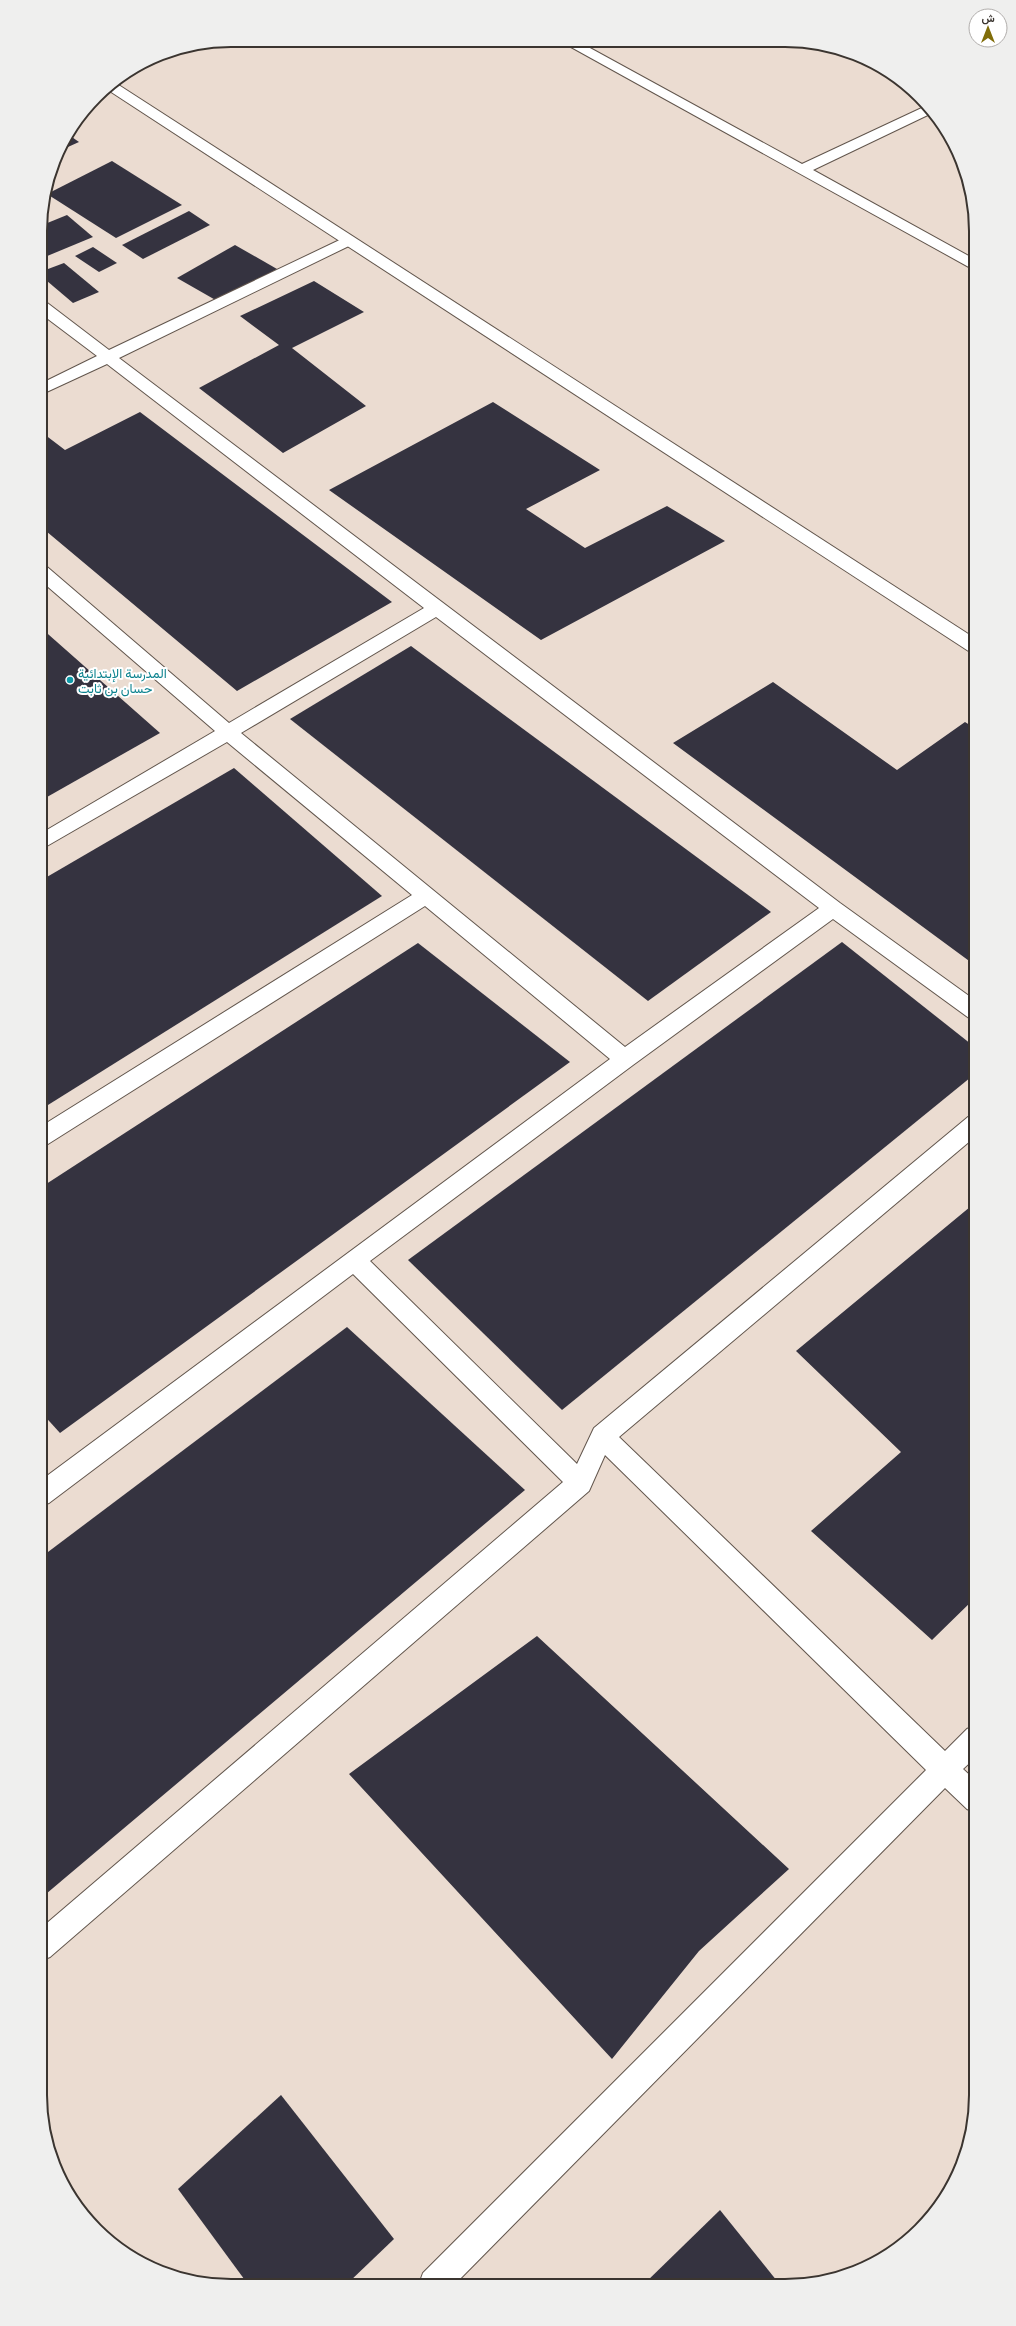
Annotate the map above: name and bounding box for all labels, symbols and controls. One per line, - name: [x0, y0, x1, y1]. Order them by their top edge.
- north arrow: [968, 8, 1008, 48]
- text: ش: [981, 11, 995, 25]
- place label: المدرسة الإبتدائية حسان بن ثابت: [78, 665, 167, 697]
- marker: المدرسة الإبتدائية حسان بن ثابت: [65, 675, 75, 685]

